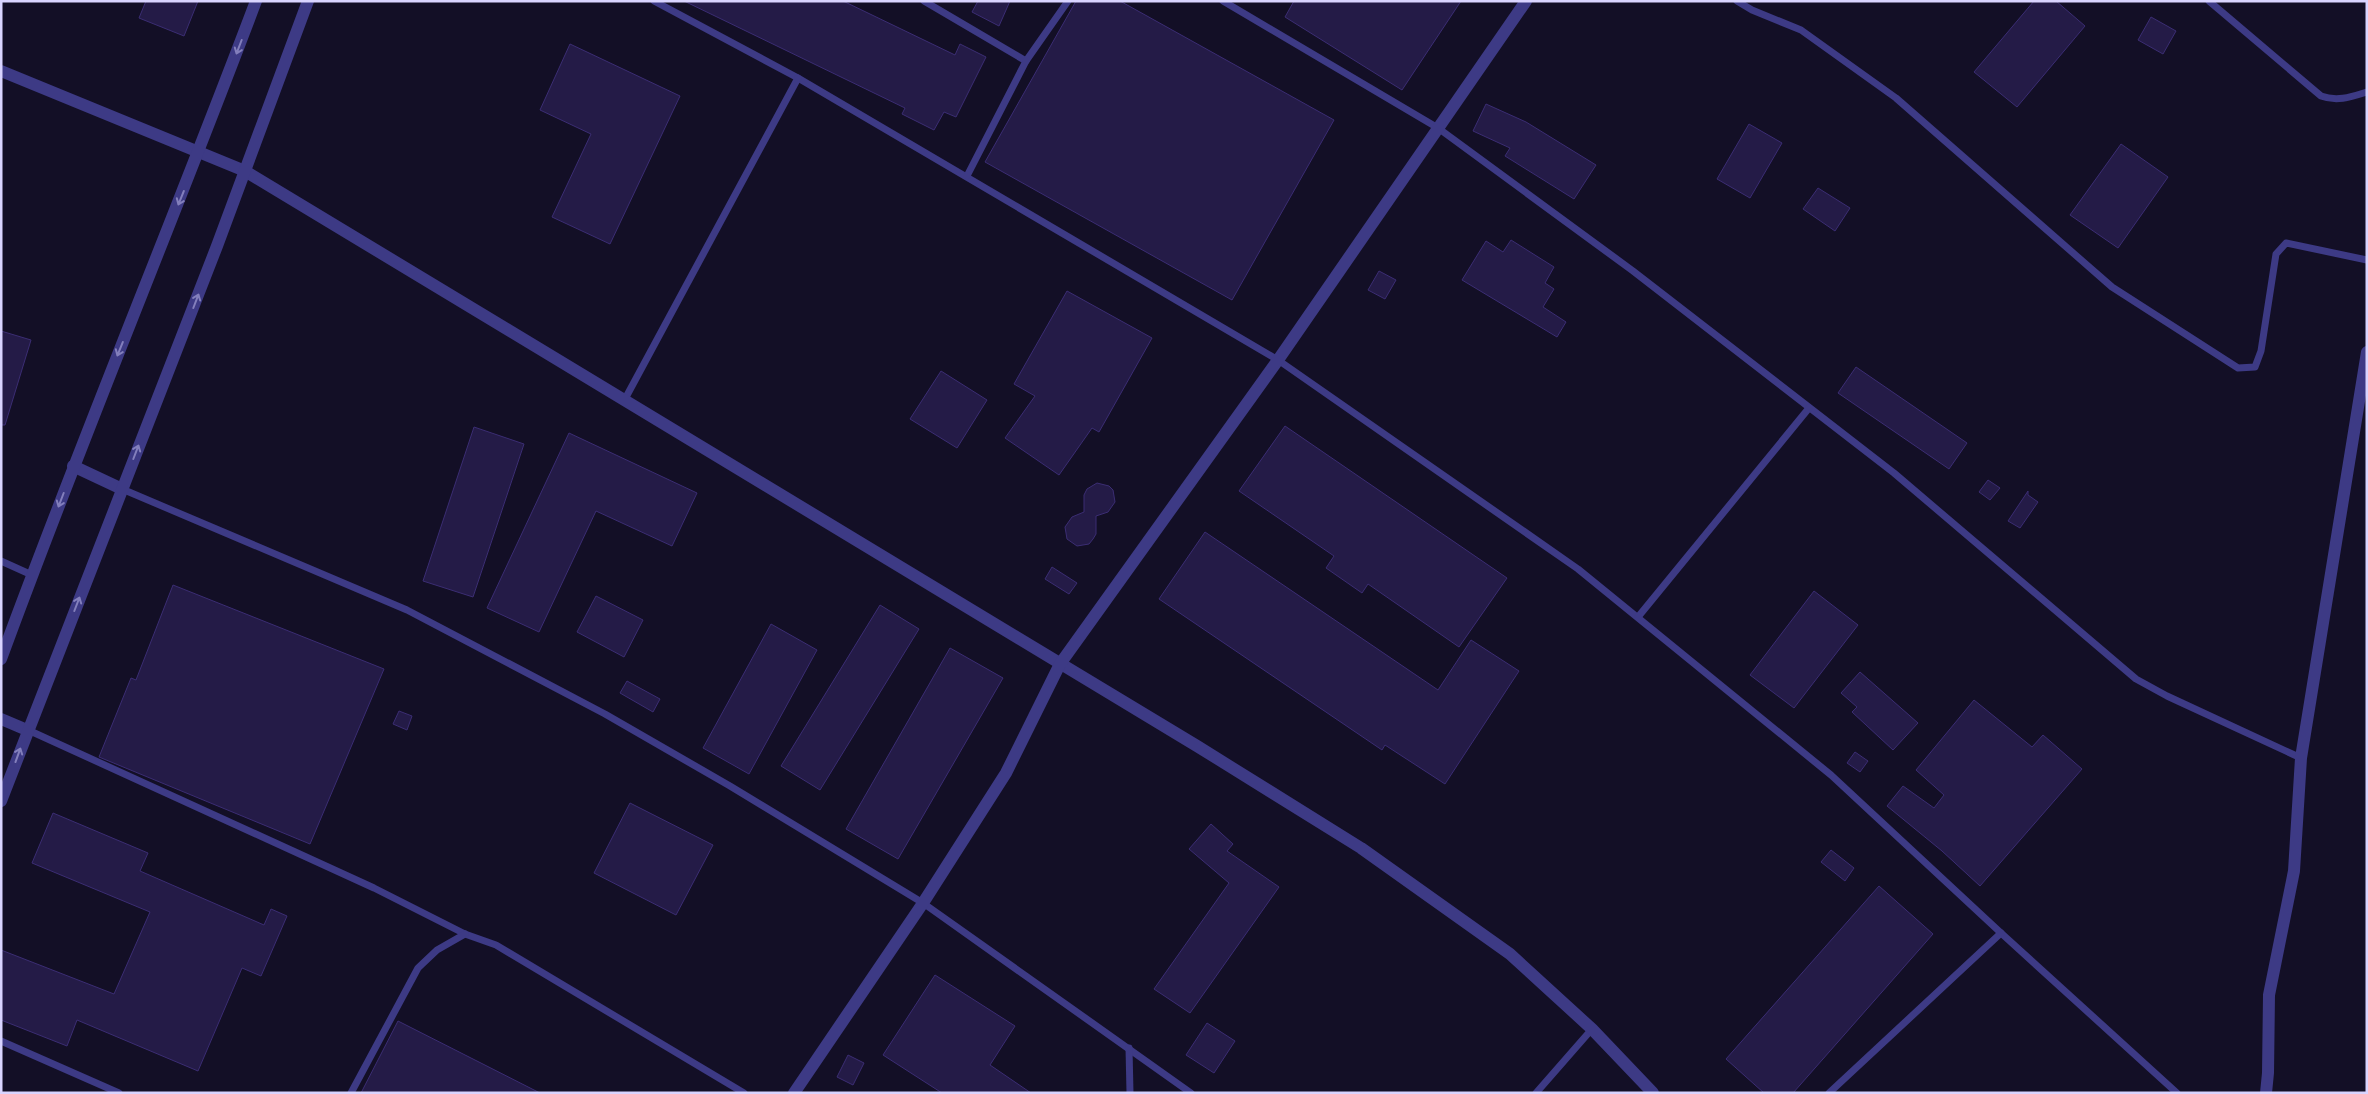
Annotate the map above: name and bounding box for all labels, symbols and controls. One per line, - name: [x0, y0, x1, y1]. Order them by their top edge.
- one-way arrow: [234, 39, 243, 54]
- one-way arrow: [175, 191, 184, 206]
- one-way arrow: [192, 294, 201, 309]
- one-way arrow: [115, 341, 125, 356]
- one-way arrow: [133, 445, 142, 460]
- one-way arrow: [56, 492, 65, 508]
- one-way arrow: [73, 596, 82, 612]
- one-way arrow: [14, 748, 23, 763]

